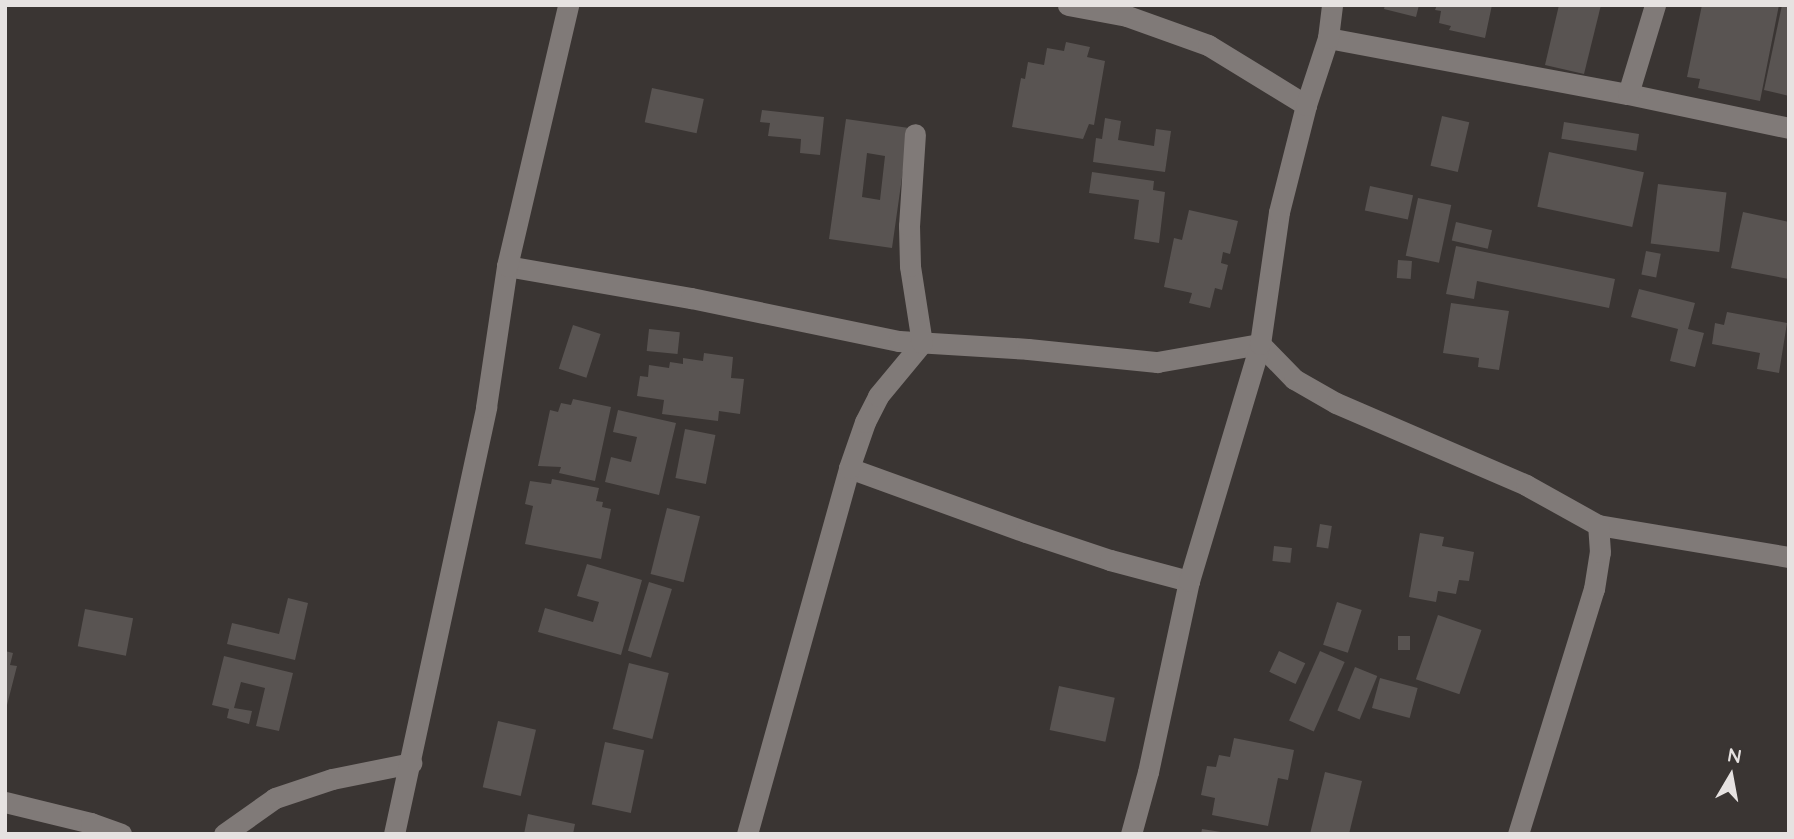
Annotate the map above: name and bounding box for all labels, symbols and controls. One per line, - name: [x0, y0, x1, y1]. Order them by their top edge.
- north arrow: [1696, 741, 1766, 811]
- text: N: [1726, 742, 1744, 768]

